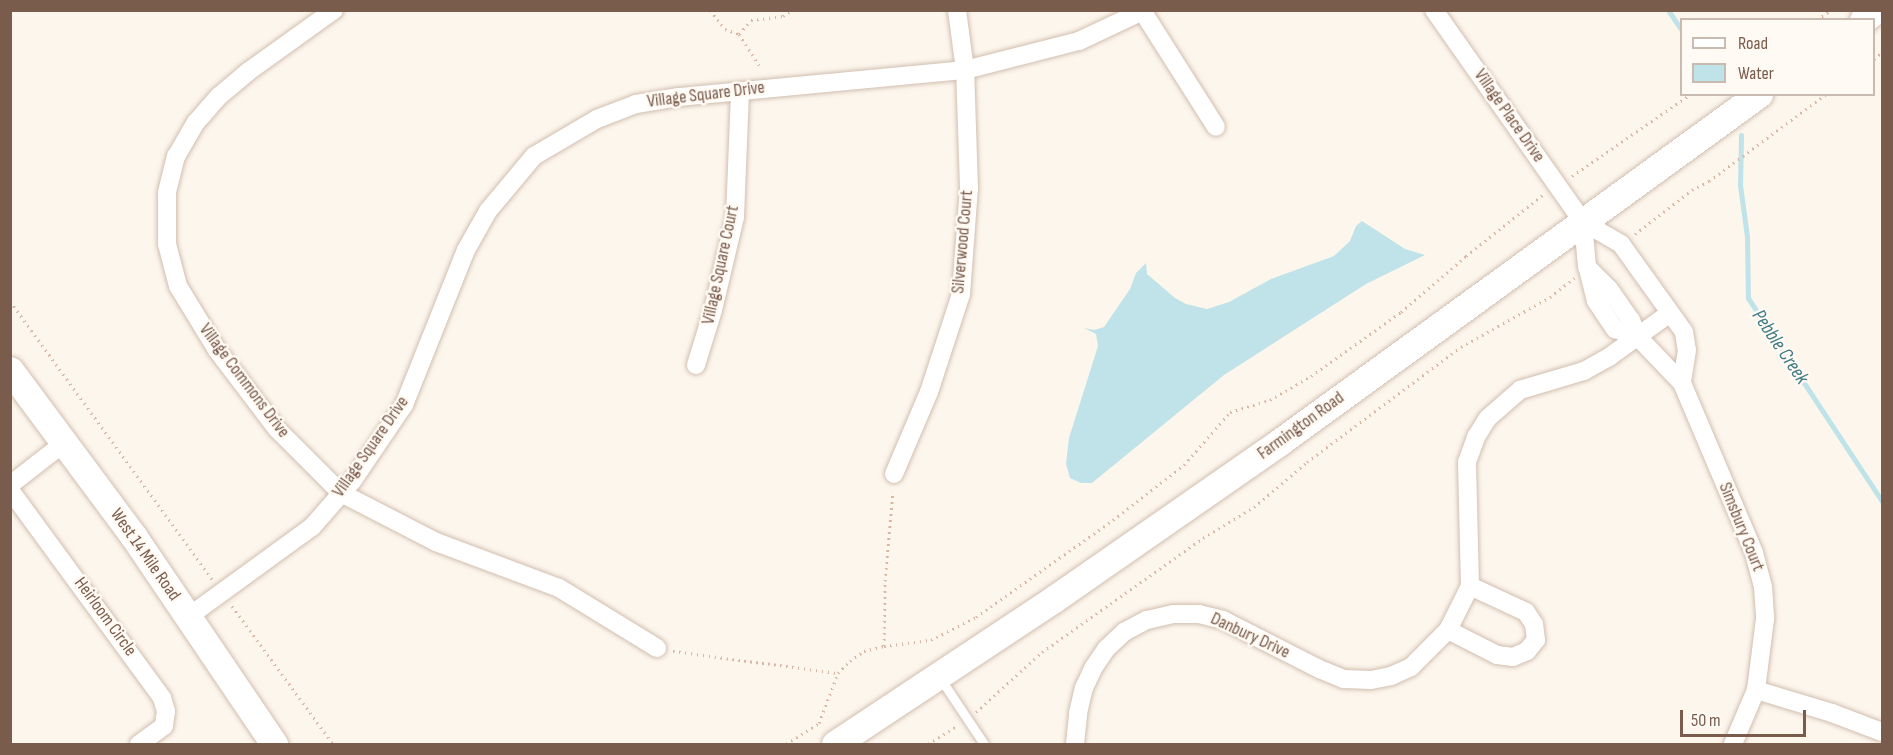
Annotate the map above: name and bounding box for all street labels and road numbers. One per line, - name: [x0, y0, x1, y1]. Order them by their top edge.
- street label: Village Place Drive: [1469, 65, 1549, 167]
- street label: Village Square Drive: [646, 77, 766, 113]
- street label: Silverwood Court: [948, 189, 978, 295]
- street label: Village Square Court: [698, 203, 744, 327]
- street label: Village Commons Drive: [194, 320, 294, 442]
- street label: Farmington Road: [1254, 387, 1348, 465]
- street label: Village Square Drive: [328, 392, 414, 502]
- street label: Simsbury Court: [1713, 480, 1769, 574]
- street label: West 14 Mile Road: [105, 505, 185, 605]
- street label: Heirloom Circle: [69, 573, 141, 661]
- street label: Danbury Drive: [1207, 608, 1293, 664]

